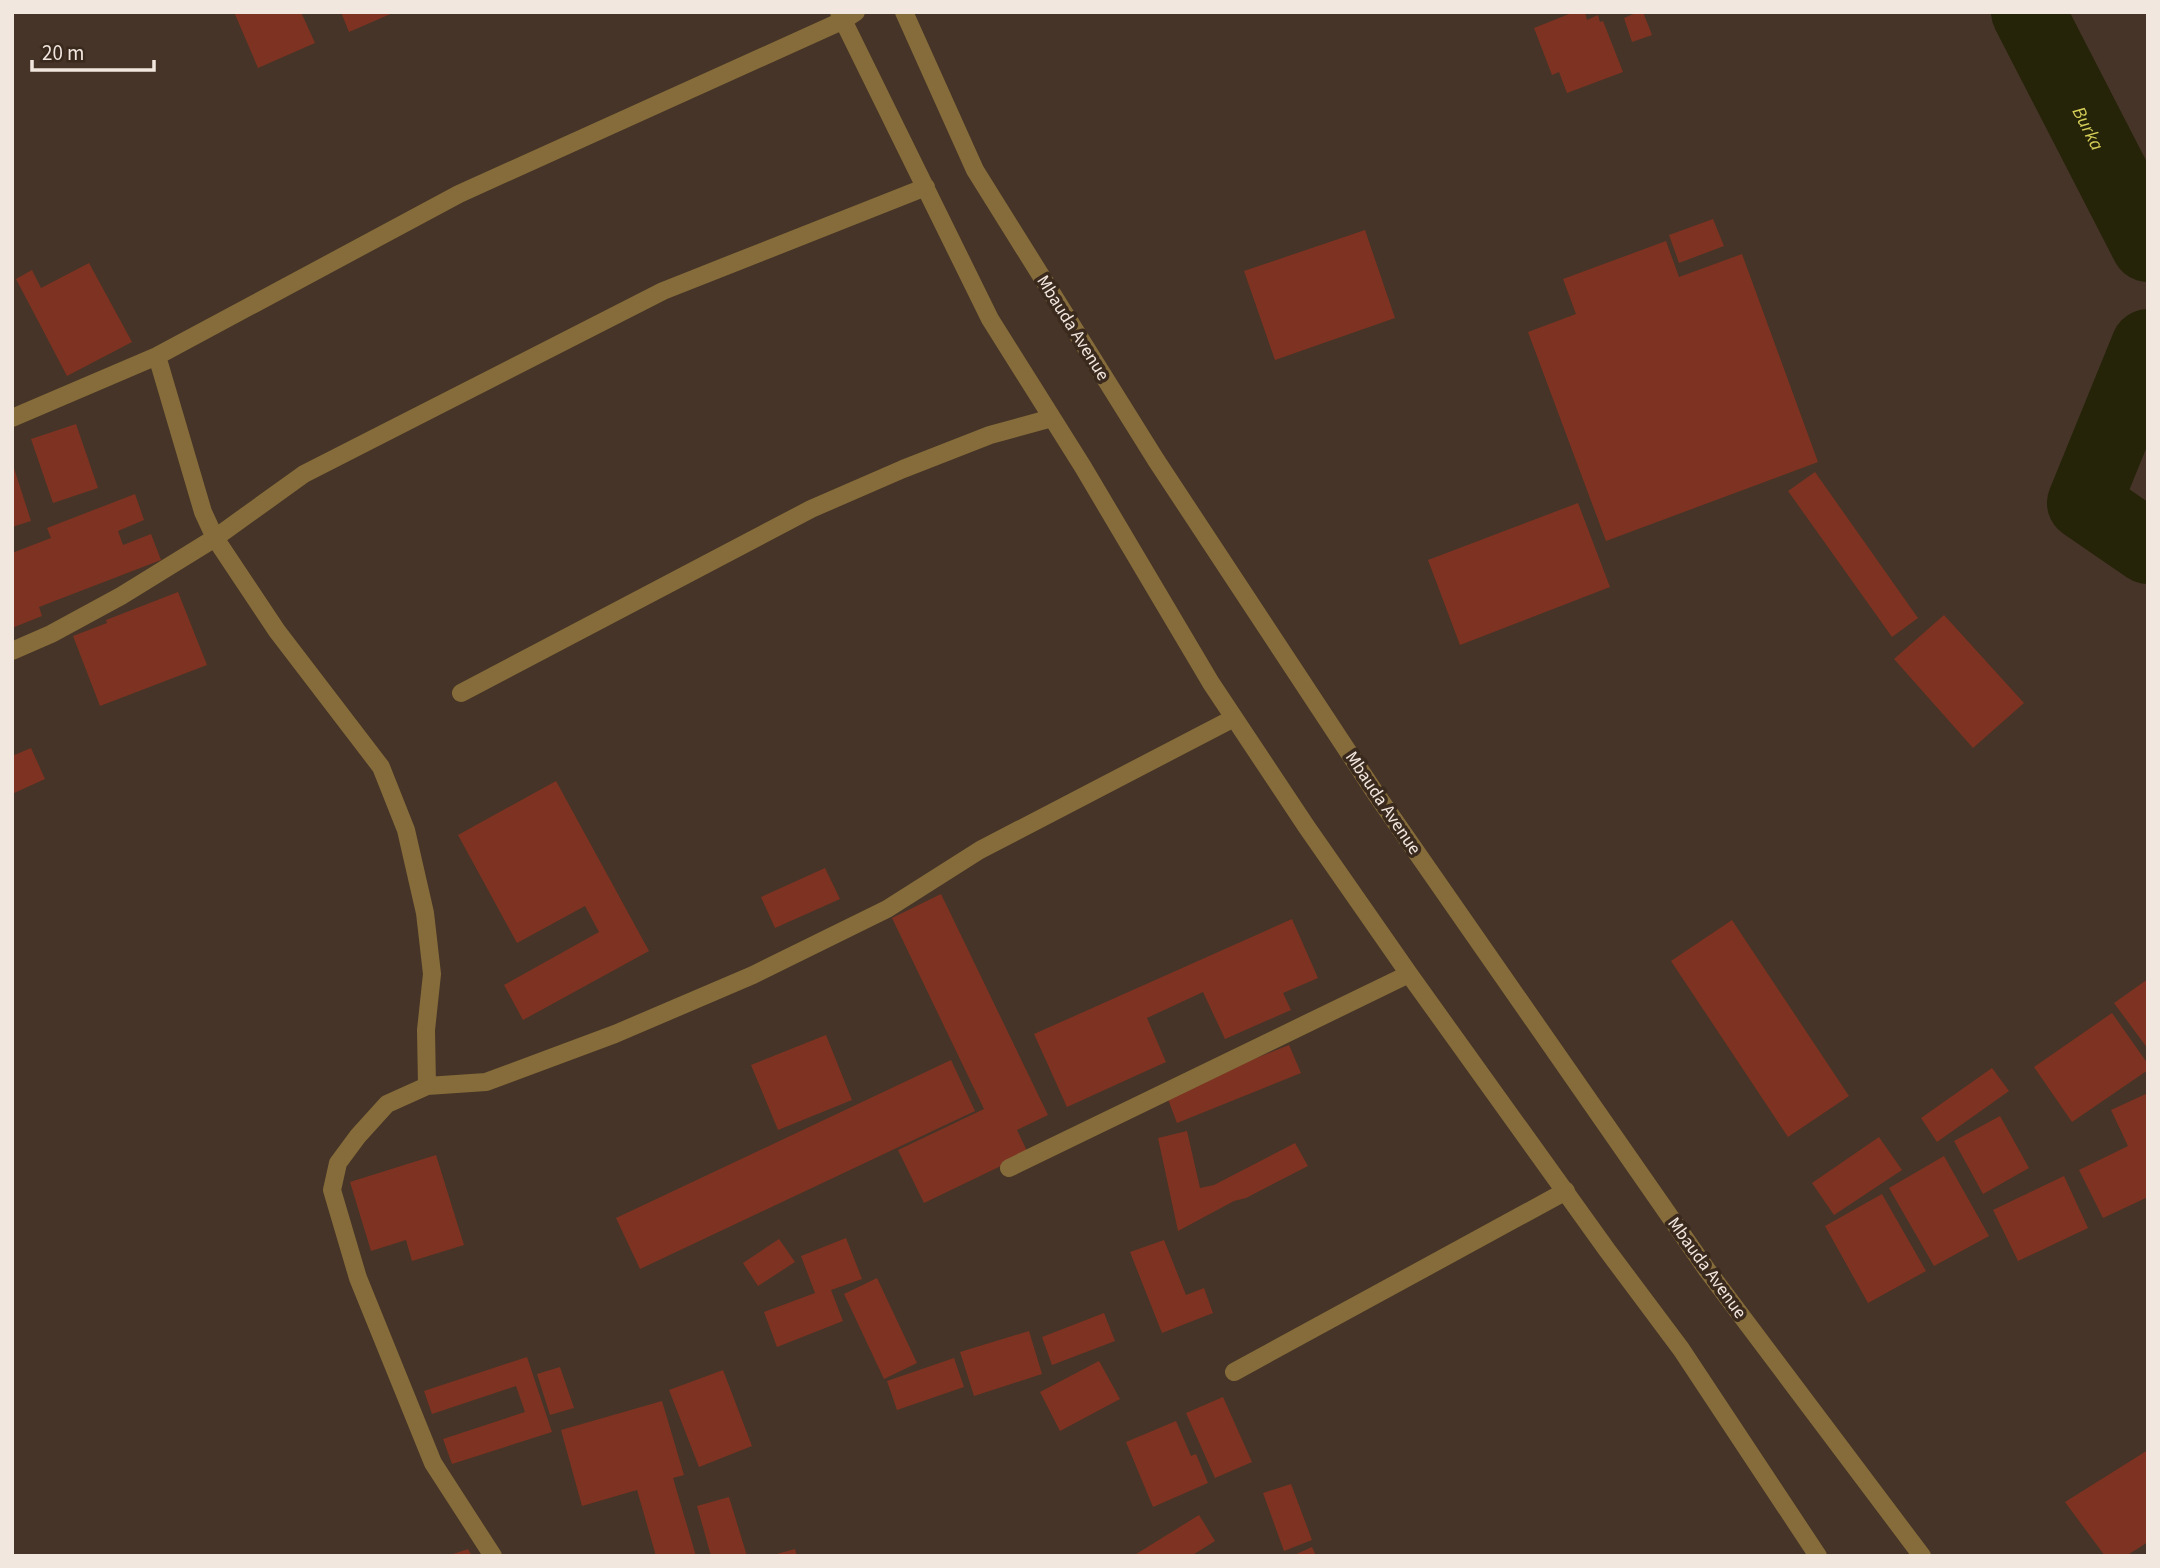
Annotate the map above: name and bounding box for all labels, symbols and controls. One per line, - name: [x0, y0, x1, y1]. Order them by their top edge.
- scale bar: [32, 28, 154, 72]
- text: 20 m: [42, 38, 84, 68]
- water label: Burka: [2065, 102, 2111, 155]
- street label: Mbauda Avenue: [1031, 271, 1115, 385]
- street label: Mbauda Avenue: [1339, 746, 1427, 860]
- street label: Mbauda Avenue: [1662, 1212, 1752, 1324]

